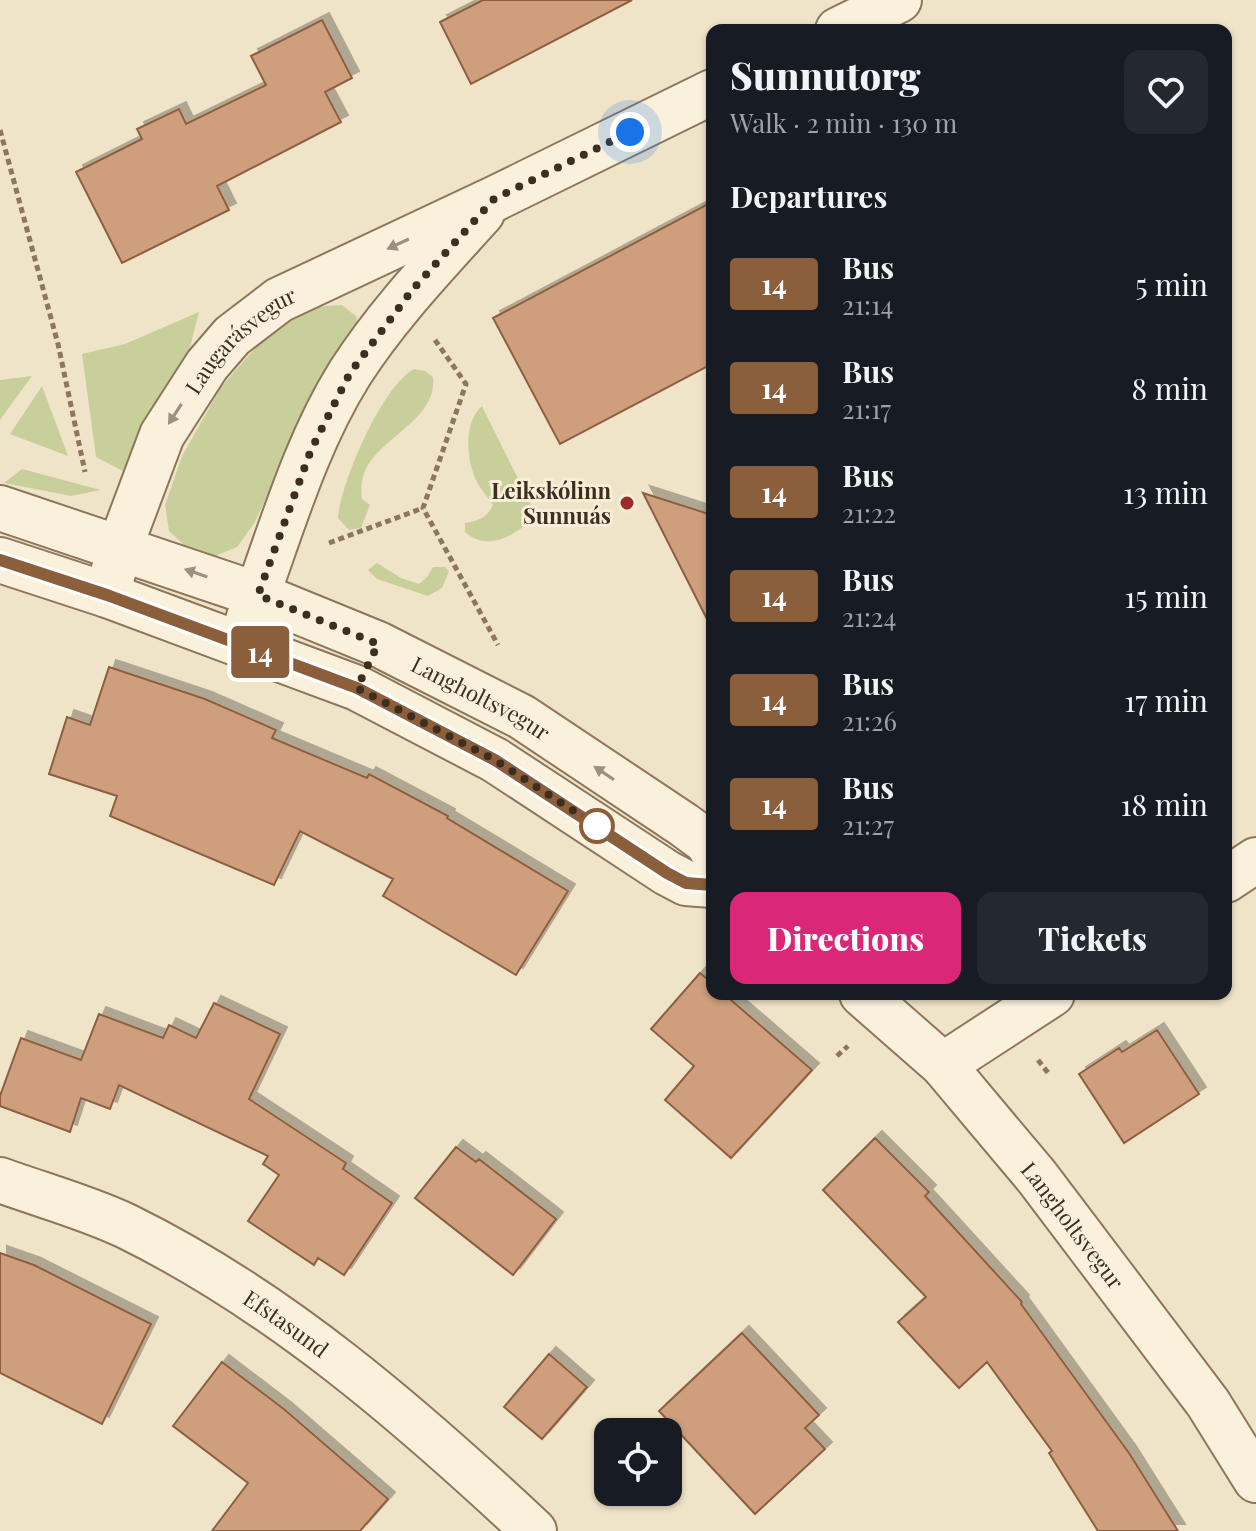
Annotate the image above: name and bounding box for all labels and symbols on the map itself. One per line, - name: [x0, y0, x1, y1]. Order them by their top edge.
- your location: [610, 112, 650, 152]
- one-way arrow: [386, 237, 410, 251]
- street label: Laugarásvegur: [177, 279, 301, 399]
- one-way arrow: [167, 404, 182, 425]
- place label: Leikskólinn Sunnuás: [491, 475, 611, 530]
- marker: Leikskólinn Sunnuás: [618, 494, 636, 512]
- one-way arrow: [184, 567, 208, 579]
- line badge: 14: [224, 626, 296, 678]
- street label: Langholtsvegur: [407, 649, 556, 747]
- one-way arrow: [594, 766, 615, 781]
- unlabelled marker: [580, 809, 614, 843]
- street label: Langholtsvegur: [1015, 1155, 1132, 1295]
- street label: Efstasund: [238, 1283, 335, 1364]

